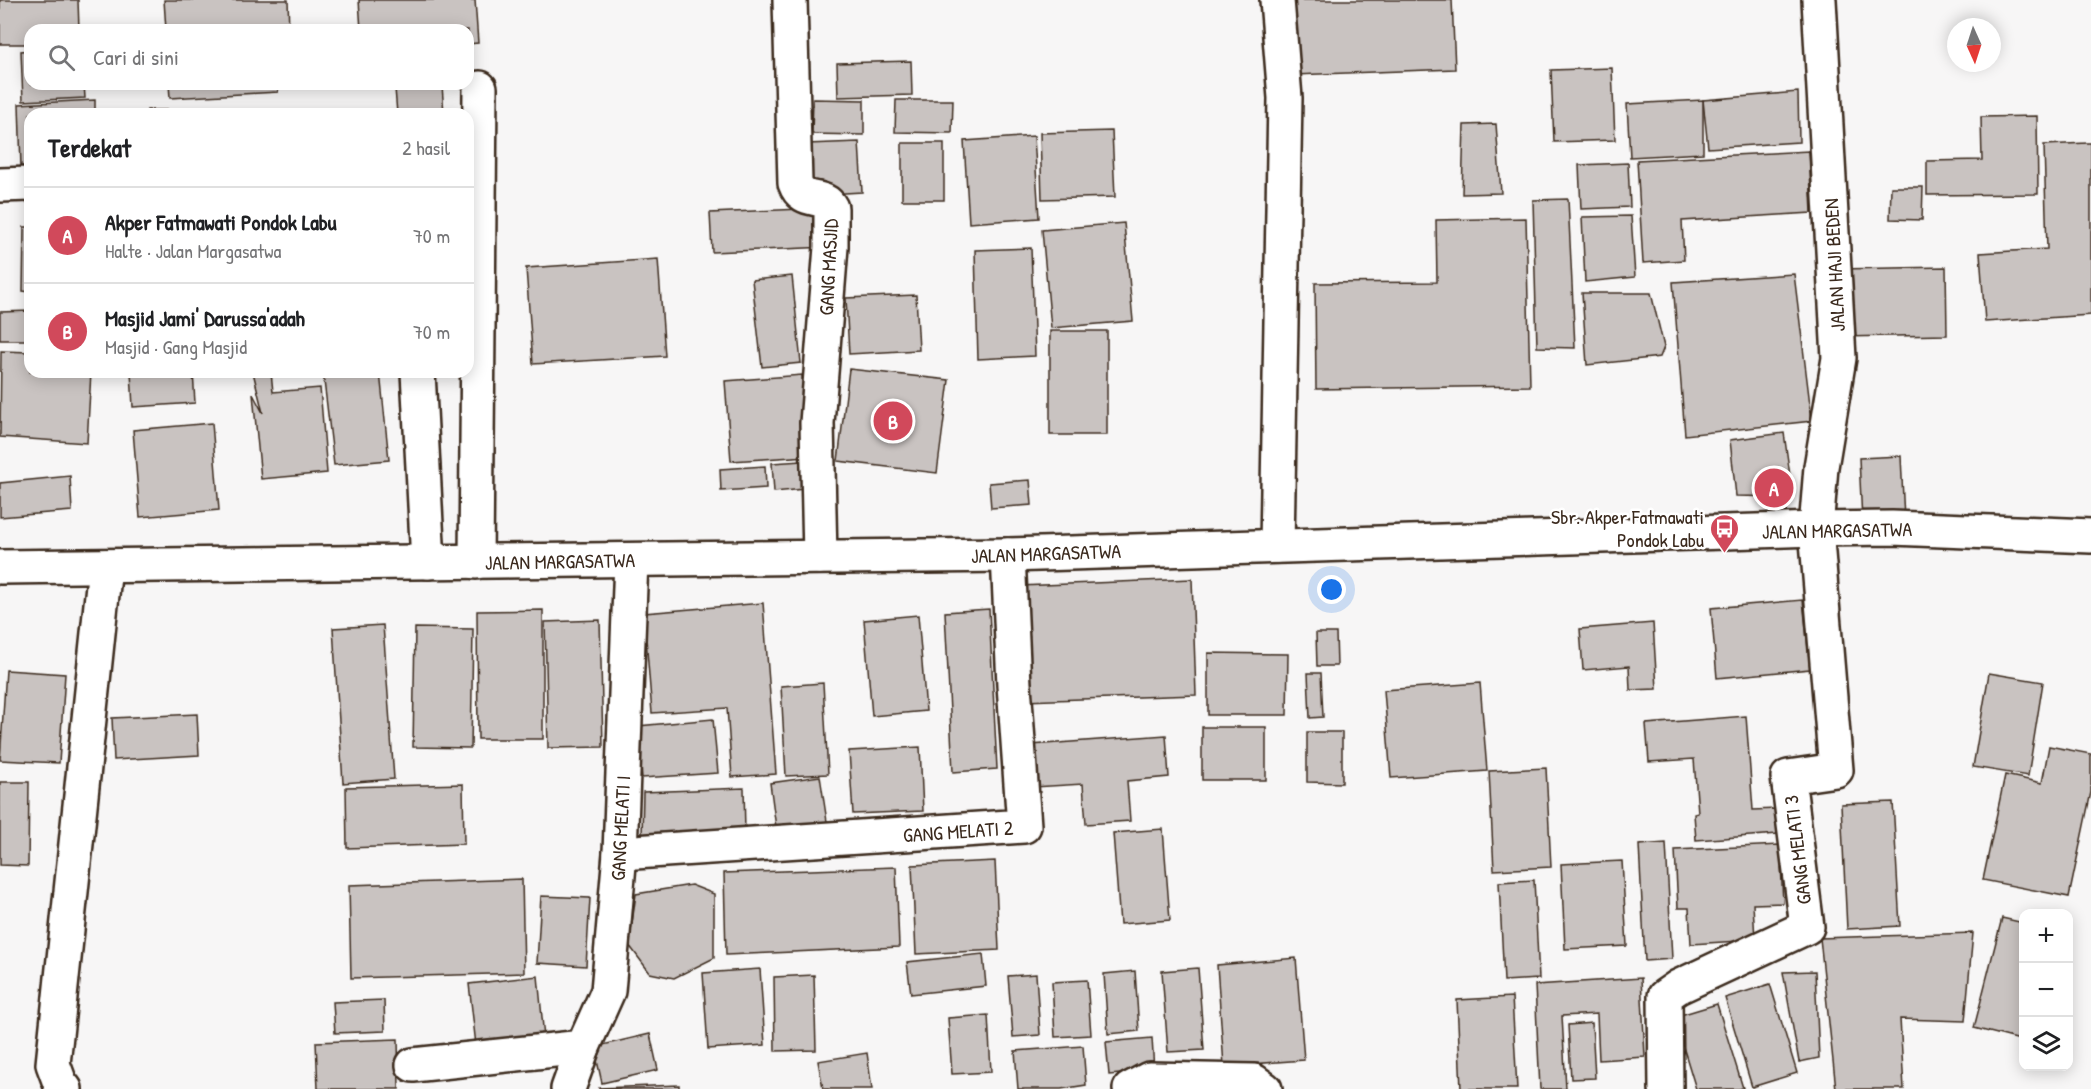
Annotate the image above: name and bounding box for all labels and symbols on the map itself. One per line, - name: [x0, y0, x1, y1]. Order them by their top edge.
- north arrow: [1947, 18, 2001, 72]
- street label: JALAN HAJI BEDEN: [1817, 198, 1851, 332]
- street label: GANG MASJID: [812, 218, 844, 316]
- pin: B: [874, 398, 912, 444]
- pin: A: [1754, 466, 1794, 510]
- place label: Sbr. Akper Fatmawati Pondok Labu: [1551, 503, 1704, 553]
- bus stop icon: Sbr. Akper Fatmawati Pondok Labu: [1709, 512, 1741, 554]
- street label: JALAN MARGASATWA: [1762, 515, 1912, 545]
- street label: JALAN MARGASATWA: [971, 537, 1122, 569]
- street label: JALAN MARGASATWA: [485, 546, 635, 576]
- your location: [1317, 575, 1346, 604]
- street label: GANG MELATI I: [604, 775, 636, 881]
- street label: GANG MELATI 3: [1777, 794, 1817, 906]
- street label: GANG MELATI 2: [902, 814, 1015, 848]

